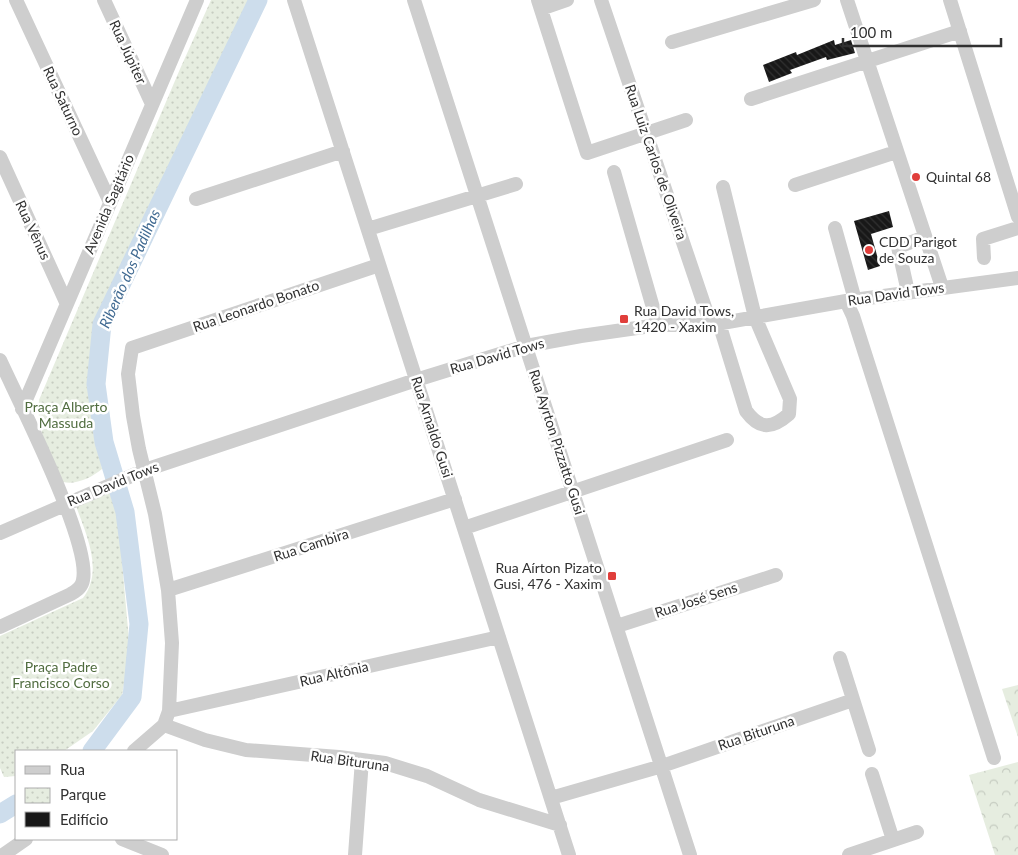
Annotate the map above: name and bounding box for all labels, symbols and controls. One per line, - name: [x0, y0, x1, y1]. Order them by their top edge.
- scale bar: [843, 15, 1000, 47]
- street label: Rua Júpiter: [106, 17, 151, 86]
- text: 100 m: [850, 23, 892, 41]
- street label: Rua Saturno: [40, 63, 87, 138]
- street label: Rua Luiz Carlos de Oliveira: [622, 82, 691, 242]
- street label: Avenida Sagitário: [80, 151, 137, 256]
- place label: Quintal 68: [926, 168, 991, 185]
- marker: Quintal 68: [910, 171, 922, 183]
- street label: Rua Vênus: [12, 197, 55, 262]
- water label: Riberão dos Padilhas: [95, 206, 163, 331]
- place label: CDD Parigot de Souza: [879, 233, 957, 266]
- marker: CDD Parigot de Souza: [863, 244, 875, 256]
- street label: Rua Leonardo Bonato: [191, 276, 321, 335]
- street label: Rua David Tows: [847, 278, 945, 309]
- place label: Rua David Tows, 1420 - Xaxim: [634, 302, 734, 335]
- marker: Rua David Tows, 1420 - Xaxim: [618, 313, 630, 325]
- street label: Rua David Tows: [448, 334, 546, 377]
- street label: Rua Ayrton Pizzatto Gusi: [526, 367, 589, 517]
- street label: Rua Arnaldo Gusi: [408, 374, 457, 480]
- park label: Praça Alberto Massuda: [25, 398, 108, 431]
- street label: Rua David Tows: [65, 457, 161, 510]
- street label: Rua Cambira: [271, 524, 351, 565]
- place label: Rua Aírton Pizato Gusi, 476 - Xaxim: [493, 559, 602, 592]
- marker: Rua Aírton Pizato Gusi, 476 - Xaxim: [606, 570, 618, 582]
- street label: Rua José Sens: [652, 578, 739, 621]
- street label: Rua Altônia: [298, 657, 370, 690]
- park label: Praça Padre Francisco Corso: [12, 658, 110, 691]
- street label: Rua Bituruna: [715, 712, 796, 754]
- street label: Rua Bituruna: [309, 747, 391, 774]
- legend: [15, 750, 178, 840]
- text: Rua: [60, 760, 85, 778]
- text: Parque: [60, 785, 106, 803]
- text: Edifício: [60, 810, 108, 828]

